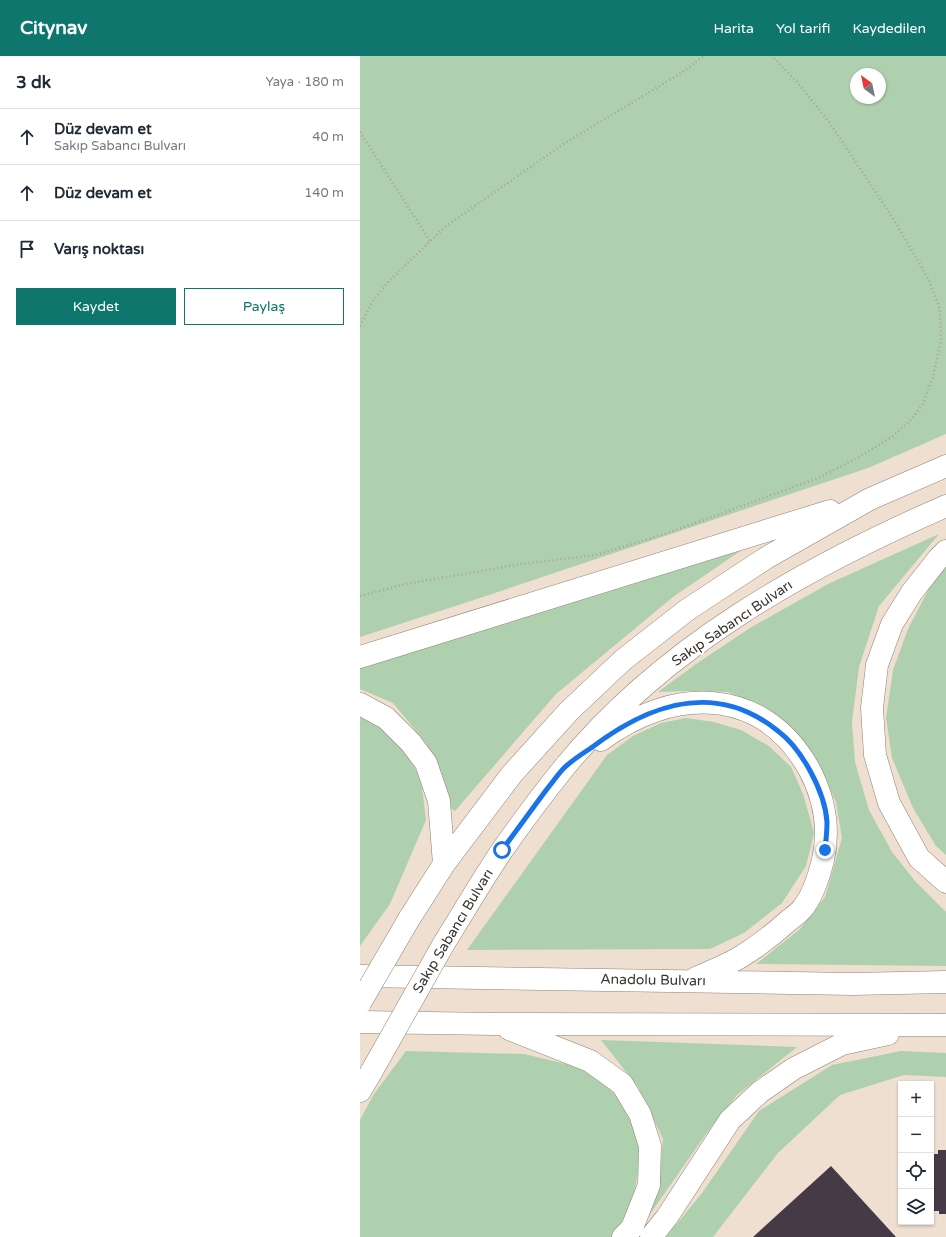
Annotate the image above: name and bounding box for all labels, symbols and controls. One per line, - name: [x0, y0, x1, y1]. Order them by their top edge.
- text: Citynav: [20, 17, 87, 39]
- text: Harita: [713, 20, 754, 37]
- text: Yol tarifi: [776, 20, 830, 37]
- text: Kaydedilen: [852, 20, 926, 37]
- north arrow: [850, 68, 886, 104]
- text: 3 dk: [16, 72, 51, 93]
- text: Yaya · 180 m: [265, 74, 344, 90]
- text: Düz devam et: [54, 120, 152, 138]
- icon: ahead: [16, 126, 38, 148]
- text: 40 m: [312, 129, 344, 145]
- text: Sakıp Sabancı Bulvarı: [54, 138, 186, 154]
- icon: ahead: [16, 182, 38, 204]
- text: Düz devam et: [54, 184, 152, 202]
- text: 140 m: [304, 185, 344, 201]
- icon: arrive: [16, 238, 38, 260]
- text: Varış noktası: [54, 240, 144, 258]
- button: Kaydet: [16, 288, 176, 325]
- button: Paylaş: [184, 288, 344, 325]
- street label: Sakıp Sabancı Bulvarı: [668, 576, 796, 670]
- route start: [493, 841, 511, 859]
- route end: [816, 841, 834, 859]
- street label: Sakıp Sabancı Bulvarı: [409, 866, 497, 996]
- street label: Anadolu Bulvarı: [600, 971, 706, 989]
- map controls: [898, 1081, 934, 1225]
- button: +: [898, 1081, 934, 1117]
- button: −: [898, 1117, 934, 1153]
- button: locate: [898, 1153, 934, 1189]
- button: layers: [898, 1189, 934, 1225]

